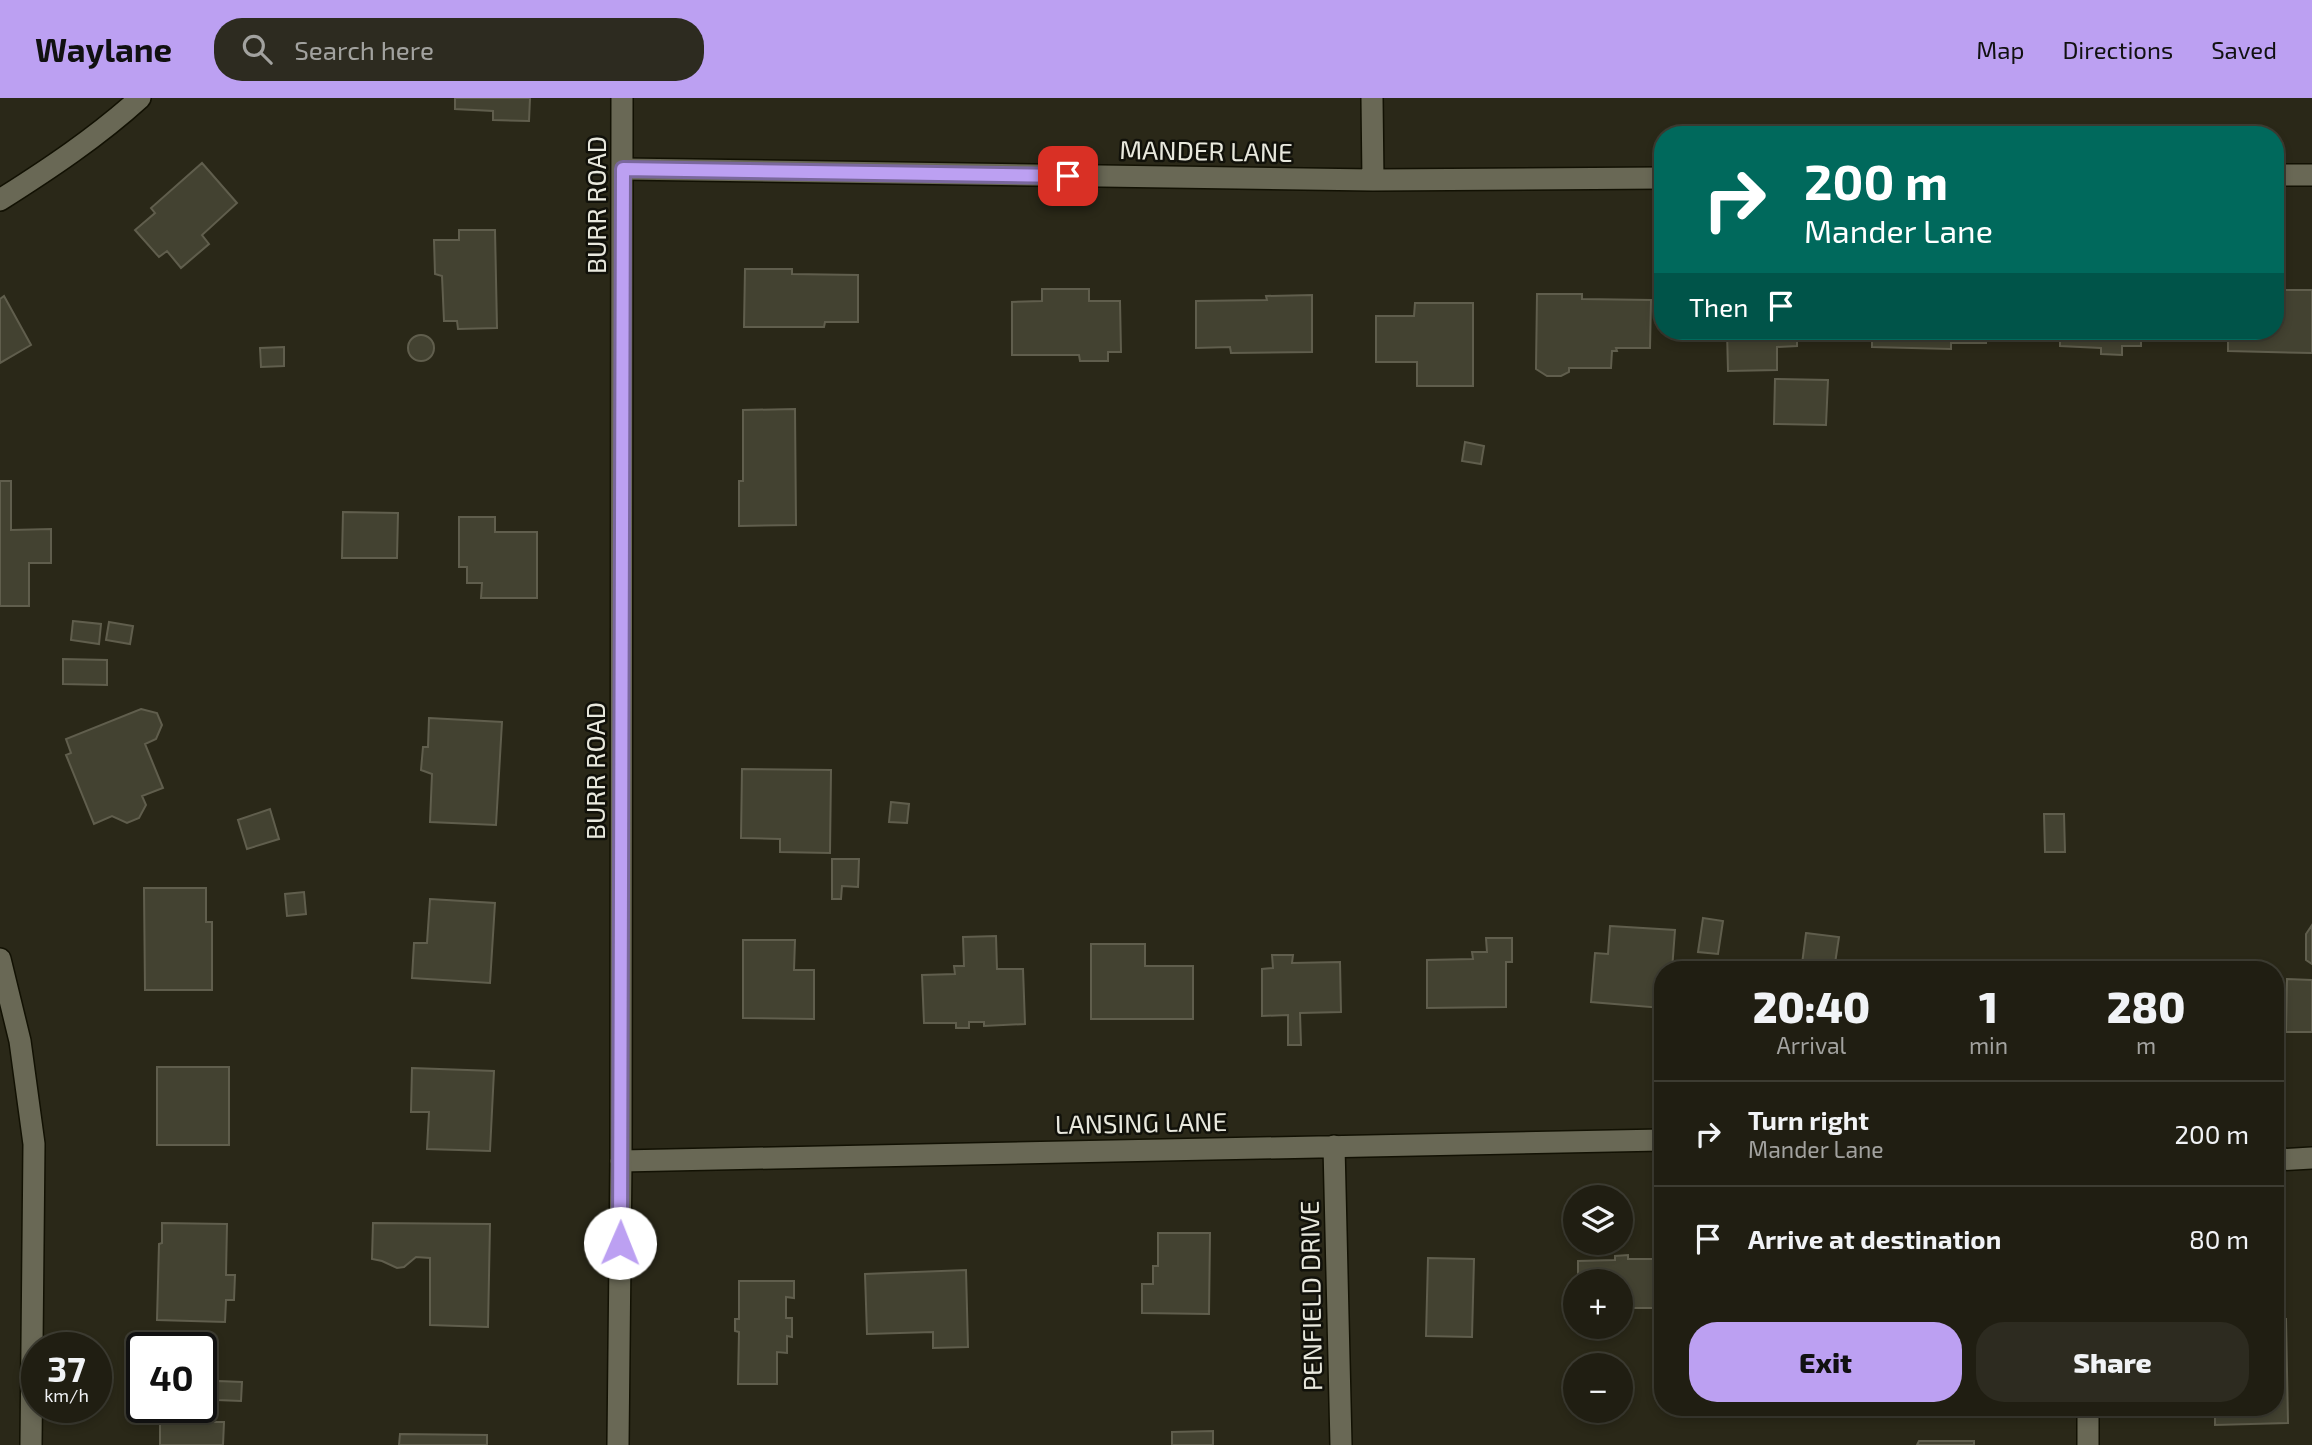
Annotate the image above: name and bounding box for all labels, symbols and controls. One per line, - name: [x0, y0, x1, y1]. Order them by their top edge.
- search box: [214, 18, 704, 81]
- text: Waylane: [35, 29, 172, 69]
- icon: search: [238, 30, 276, 68]
- text: Search here: [294, 34, 434, 65]
- text: Map: [1976, 35, 2024, 64]
- text: Directions: [2062, 35, 2173, 64]
- text: Saved: [2211, 35, 2277, 64]
- street label: MANDER LANE: [1119, 133, 1293, 167]
- street label: BURR ROAD: [580, 136, 611, 274]
- pin: [1038, 146, 1098, 206]
- text: 200 m: [1804, 151, 1948, 210]
- icon: right: [1689, 154, 1780, 245]
- icon: arrive: [1049, 157, 1087, 195]
- text: Mander Lane: [1804, 211, 1993, 249]
- icon: arrive: [1762, 287, 1800, 325]
- text: Then: [1689, 291, 1748, 322]
- street label: BURR ROAD: [579, 702, 610, 840]
- text: 20:40: [1753, 981, 1870, 1031]
- text: 1: [1979, 981, 1998, 1031]
- text: 280: [2107, 981, 2185, 1031]
- text: Arrival: [1776, 1031, 1846, 1059]
- text: min: [1969, 1031, 2008, 1059]
- text: m: [2136, 1031, 2156, 1059]
- text: Turn right: [1748, 1104, 1869, 1135]
- street label: LANSING LANE: [1055, 1105, 1227, 1139]
- icon: right: [1689, 1115, 1727, 1153]
- text: 200 m: [2174, 1118, 2249, 1149]
- text: Mander Lane: [1748, 1135, 1884, 1163]
- map controls: [1563, 1185, 1633, 1423]
- button: layers: [1563, 1185, 1633, 1255]
- street label: PENFIELD DRIVE: [1293, 1200, 1327, 1392]
- position arrow: [583, 1206, 657, 1280]
- icon: arrive: [1689, 1220, 1727, 1258]
- text: Arrive at destination: [1748, 1223, 2001, 1254]
- text: 80 m: [2189, 1223, 2249, 1254]
- button: +: [1563, 1269, 1633, 1339]
- button: Exit: [1689, 1322, 1962, 1402]
- button: Share: [1976, 1322, 2249, 1402]
- speed limit sign: 40: [126, 1332, 217, 1423]
- text: 37: [47, 1347, 86, 1389]
- button: −: [1563, 1353, 1633, 1423]
- text: km/h: [44, 1384, 89, 1406]

